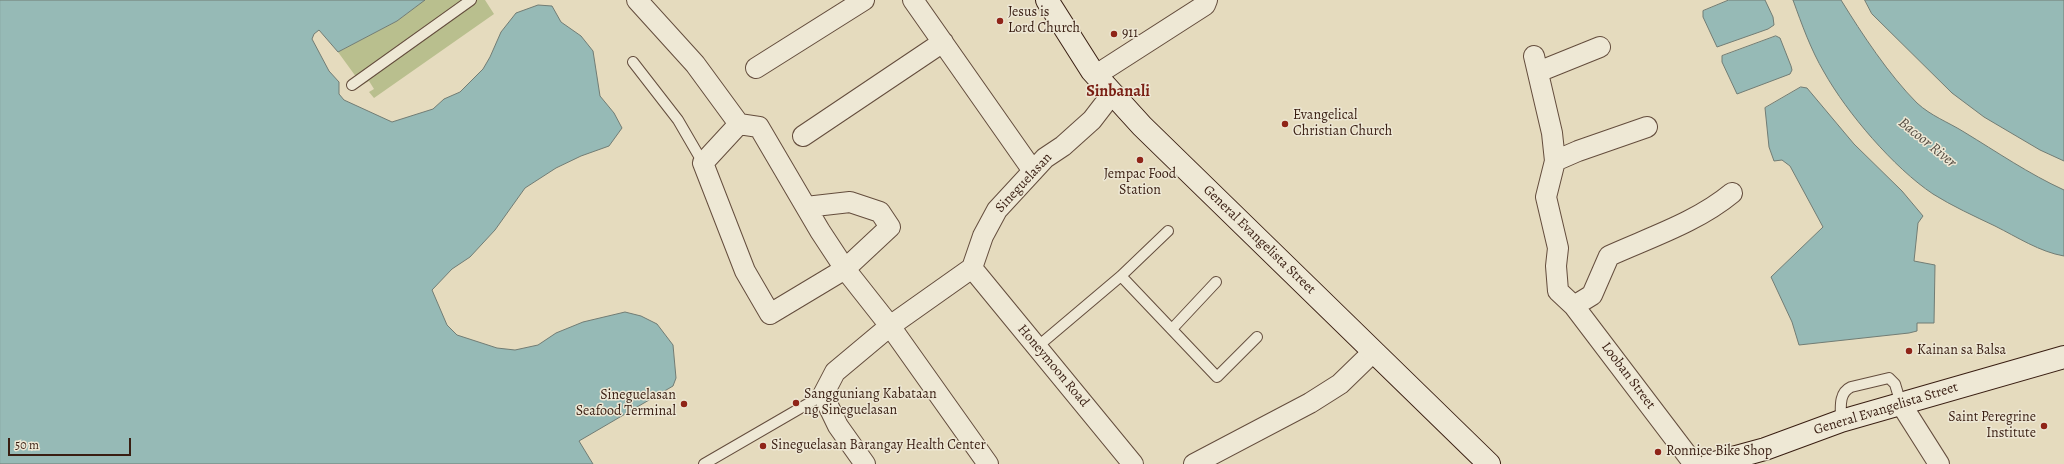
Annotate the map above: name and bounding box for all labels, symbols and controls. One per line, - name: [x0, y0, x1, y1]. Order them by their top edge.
- place label: Jesus is Lord Church: [1008, 5, 1080, 38]
- marker: Jesus is Lord Church: [995, 16, 1005, 26]
- place label: 911: [1122, 26, 1138, 42]
- marker: 911: [1109, 29, 1119, 39]
- district label: Sinbanali: [1086, 82, 1150, 102]
- place label: Evangelical Christian Church: [1293, 108, 1392, 140]
- water label: Bacoor River: [1894, 114, 1960, 172]
- marker: Evangelical Christian Church: [1280, 119, 1290, 129]
- street label: Sineguelasan: [992, 150, 1056, 216]
- marker: Jempac Food Station: [1135, 155, 1145, 165]
- place label: Jempac Food Station: [1104, 167, 1176, 200]
- street label: General Evangelista Street: [1199, 182, 1319, 298]
- street label: Honeymoon Road: [1014, 321, 1092, 411]
- street label: Looban Street: [1597, 339, 1659, 413]
- place label: Kainan sa Balsa: [1917, 343, 2006, 359]
- marker: Kainan sa Balsa: [1904, 346, 1914, 356]
- street label: General Evangelista Street: [1812, 379, 1960, 439]
- place label: Sangguniang Kabataan ng Sineguelasan: [804, 387, 937, 420]
- place label: Sineguelasan Seafood Terminal: [576, 388, 676, 420]
- marker: Sangguniang Kabataan ng Sineguelasan: [791, 398, 801, 408]
- marker: Sineguelasan Seafood Terminal: [679, 399, 689, 409]
- place label: Saint Peregrine Institute: [1948, 410, 2036, 442]
- marker: Saint Peregrine Institute: [2039, 421, 2049, 431]
- scale bar: [10, 430, 133, 456]
- text: 50 m: [15, 437, 39, 453]
- place label: Sineguelasan Barangay Health Center: [771, 438, 986, 454]
- marker: Sineguelasan Barangay Health Center: [758, 441, 768, 451]
- place label: Ronnice Bike Shop: [1666, 444, 1772, 460]
- marker: Ronnice Bike Shop: [1653, 447, 1663, 457]

